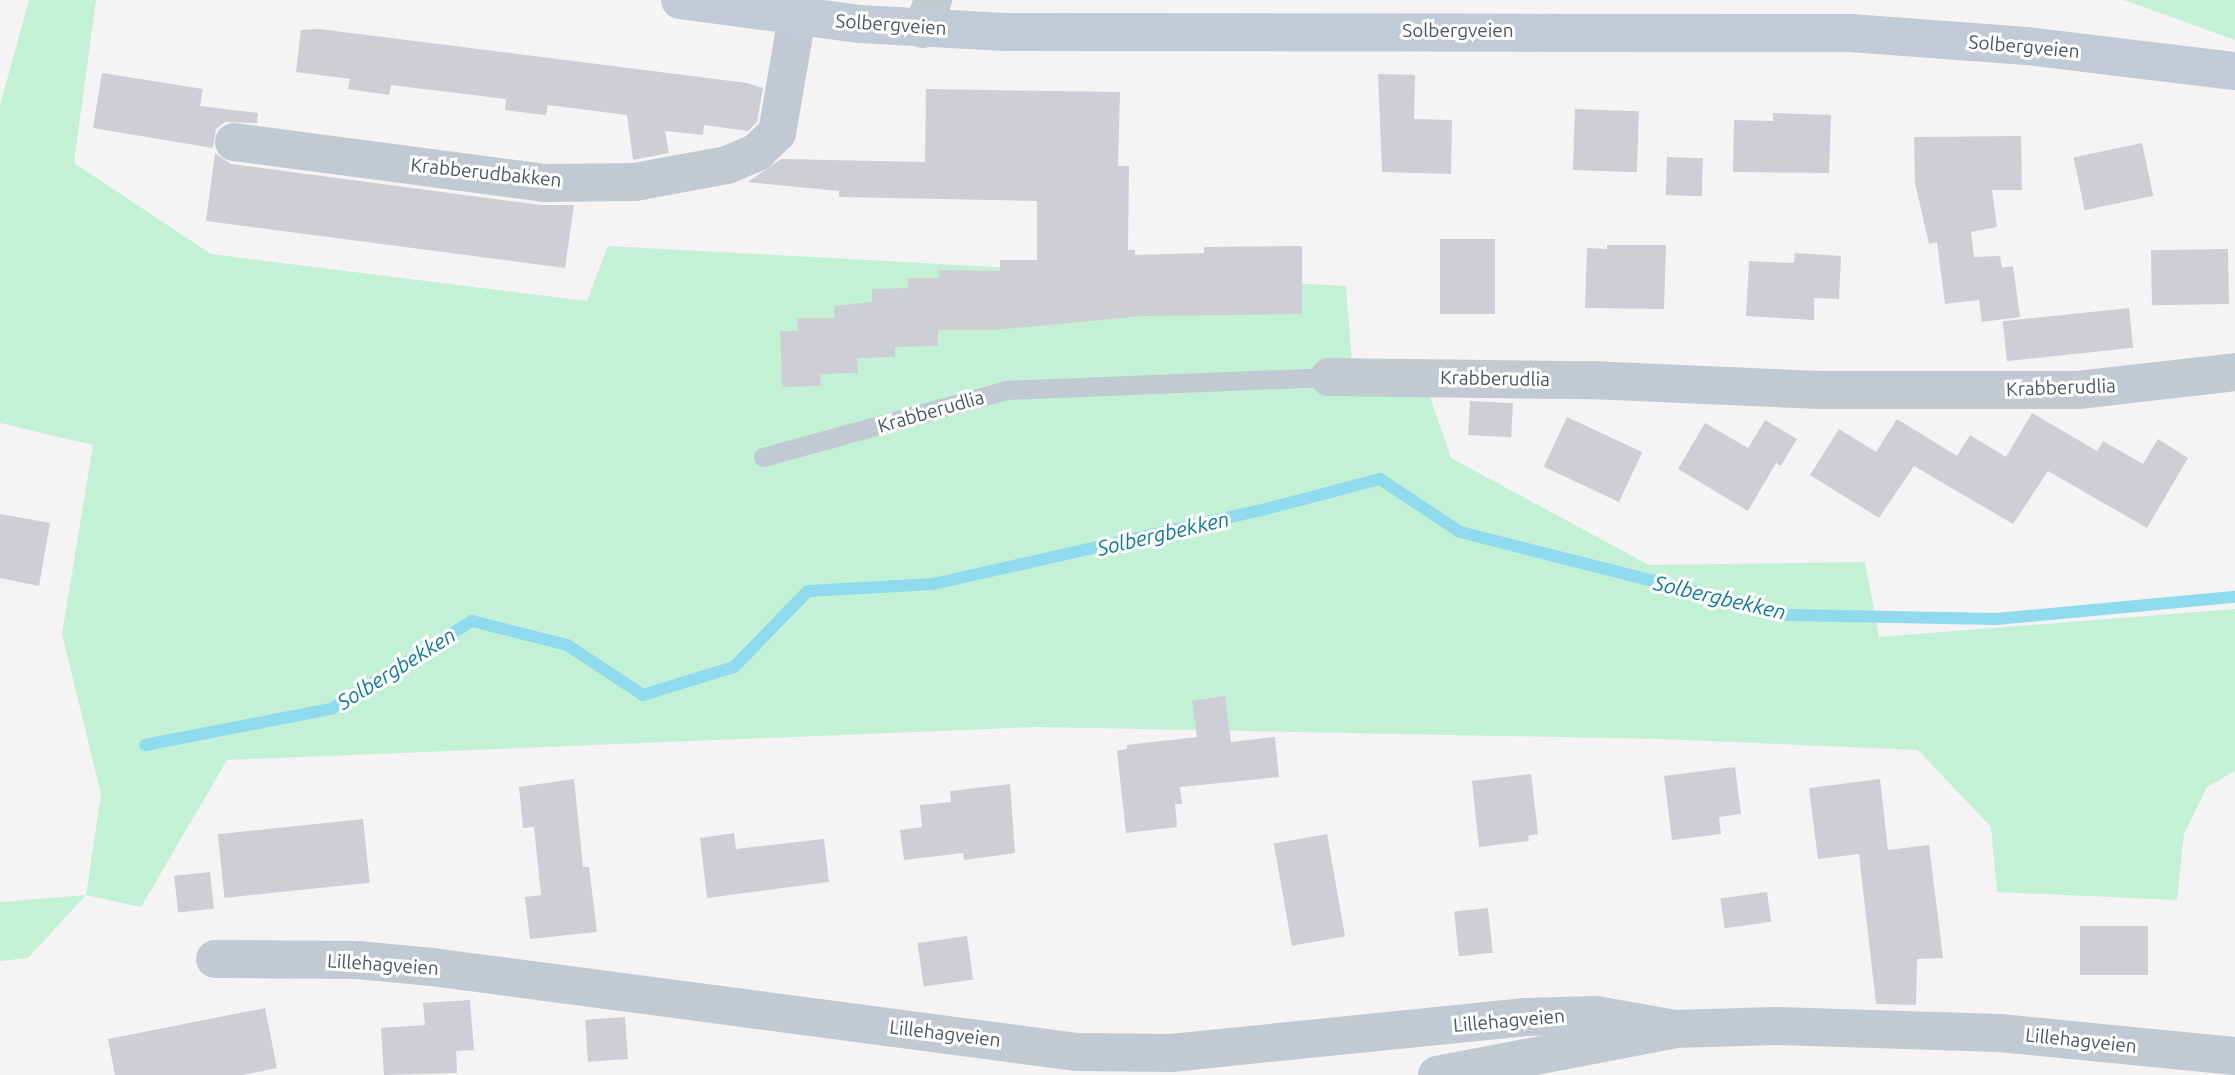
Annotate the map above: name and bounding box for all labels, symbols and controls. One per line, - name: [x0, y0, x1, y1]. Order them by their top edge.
- street label: Solbergveien: [835, 10, 947, 40]
- street label: Solbergveien: [1402, 20, 1514, 42]
- street label: Solbergveien: [1968, 31, 2080, 63]
- street label: Krabberudbakken: [409, 154, 563, 192]
- street label: Krabberudlia: [1440, 367, 1550, 391]
- street label: Krabberudlia: [2006, 375, 2116, 401]
- street label: Krabberudlia: [875, 386, 987, 438]
- water label: Solbergbekken: [1095, 506, 1231, 560]
- water label: Solbergbekken: [1652, 570, 1788, 624]
- water label: Solbergbekken: [332, 622, 460, 714]
- street label: Lillehagveien: [326, 950, 440, 980]
- street label: Lillehagveien: [1452, 1005, 1566, 1037]
- street label: Lillehagveien: [888, 1016, 1002, 1052]
- street label: Lillehagveien: [2024, 1024, 2138, 1058]

